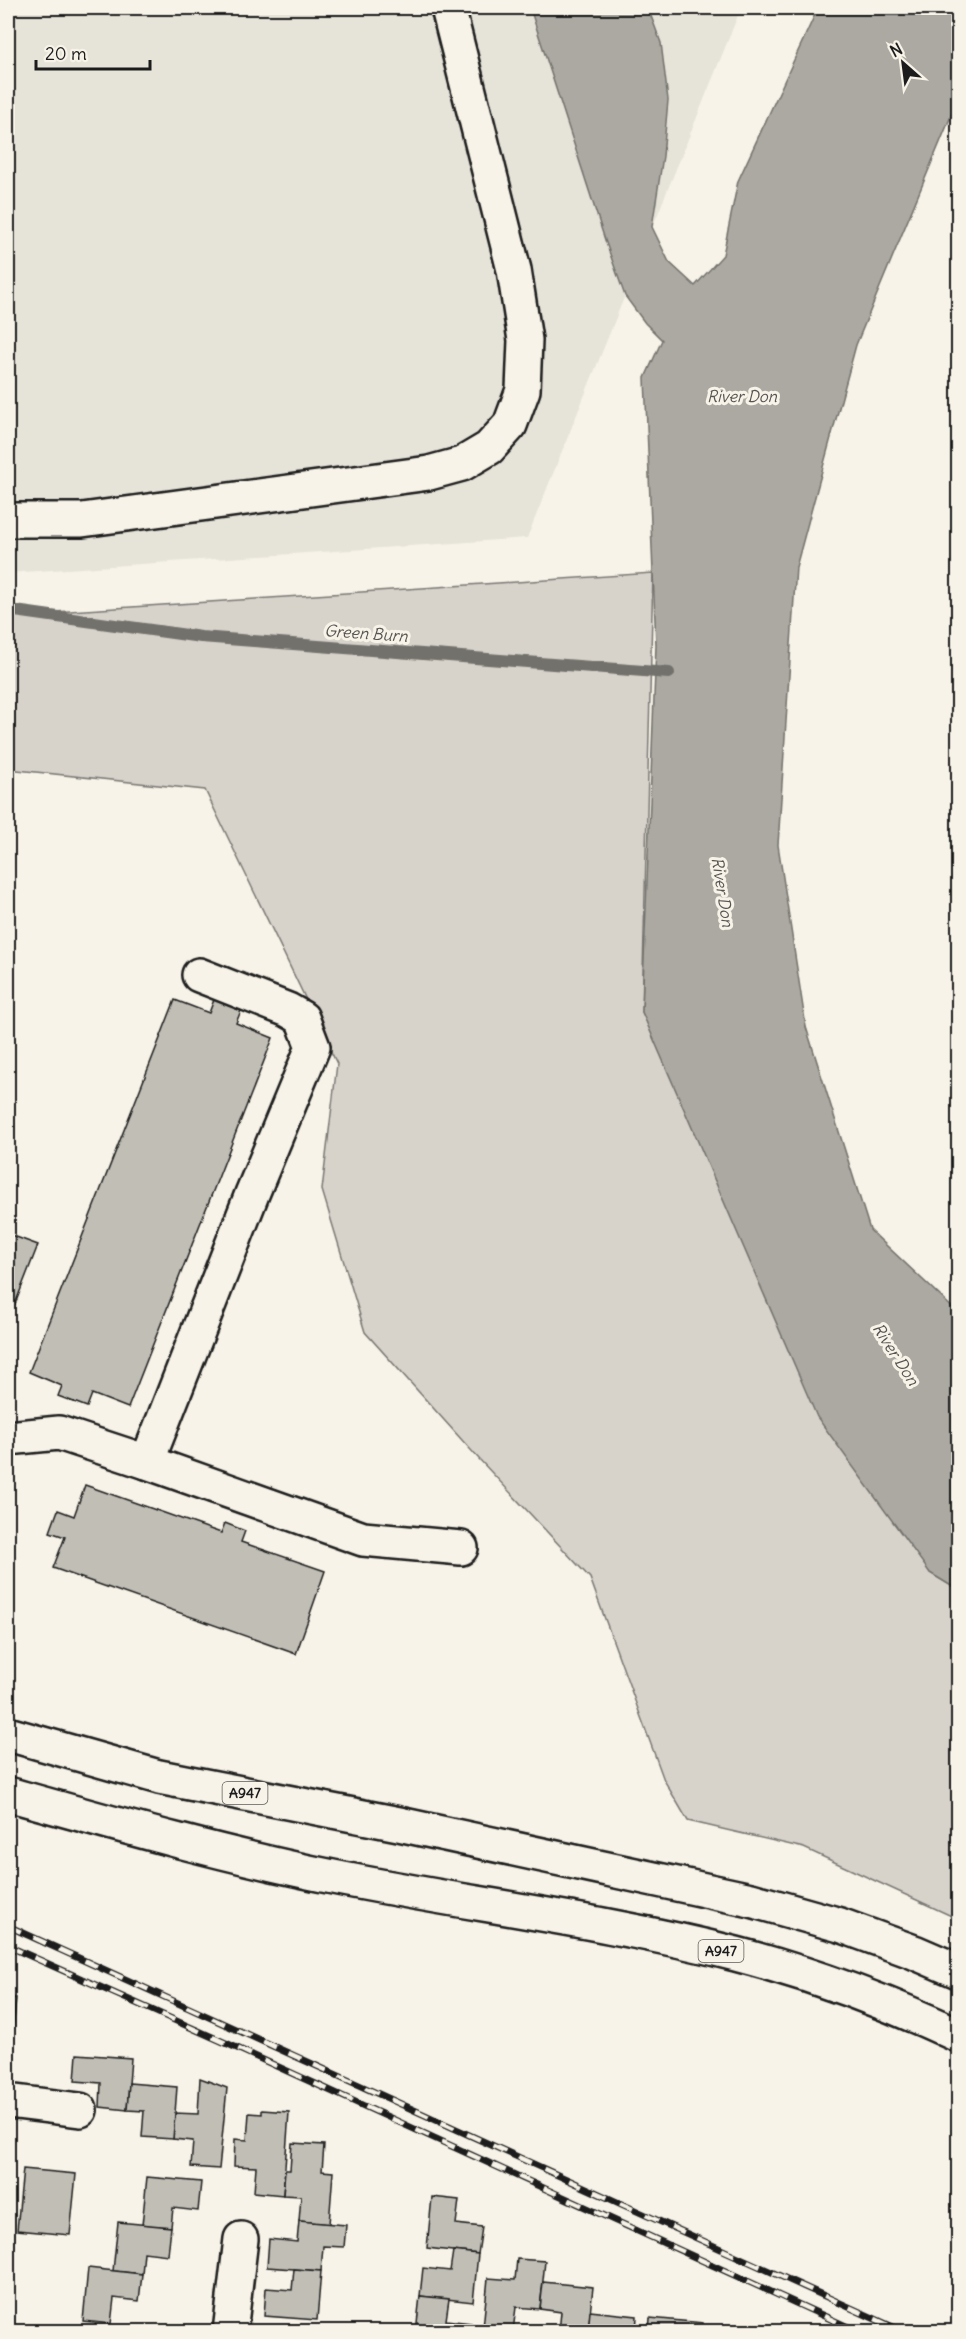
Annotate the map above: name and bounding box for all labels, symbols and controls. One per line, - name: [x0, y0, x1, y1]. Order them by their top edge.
- scale bar: [36, 33, 150, 71]
- north arrow: [873, 33, 933, 93]
- text: N: [886, 38, 906, 61]
- text: 20 m: [45, 42, 87, 65]
- water label: River Don: [707, 386, 778, 406]
- water label: Green Burn: [324, 620, 409, 646]
- water label: River Don: [708, 856, 738, 929]
- water label: River Don: [869, 1319, 924, 1389]
- road number: A947: [222, 1782, 268, 1804]
- road number: A947: [698, 1940, 744, 1962]

